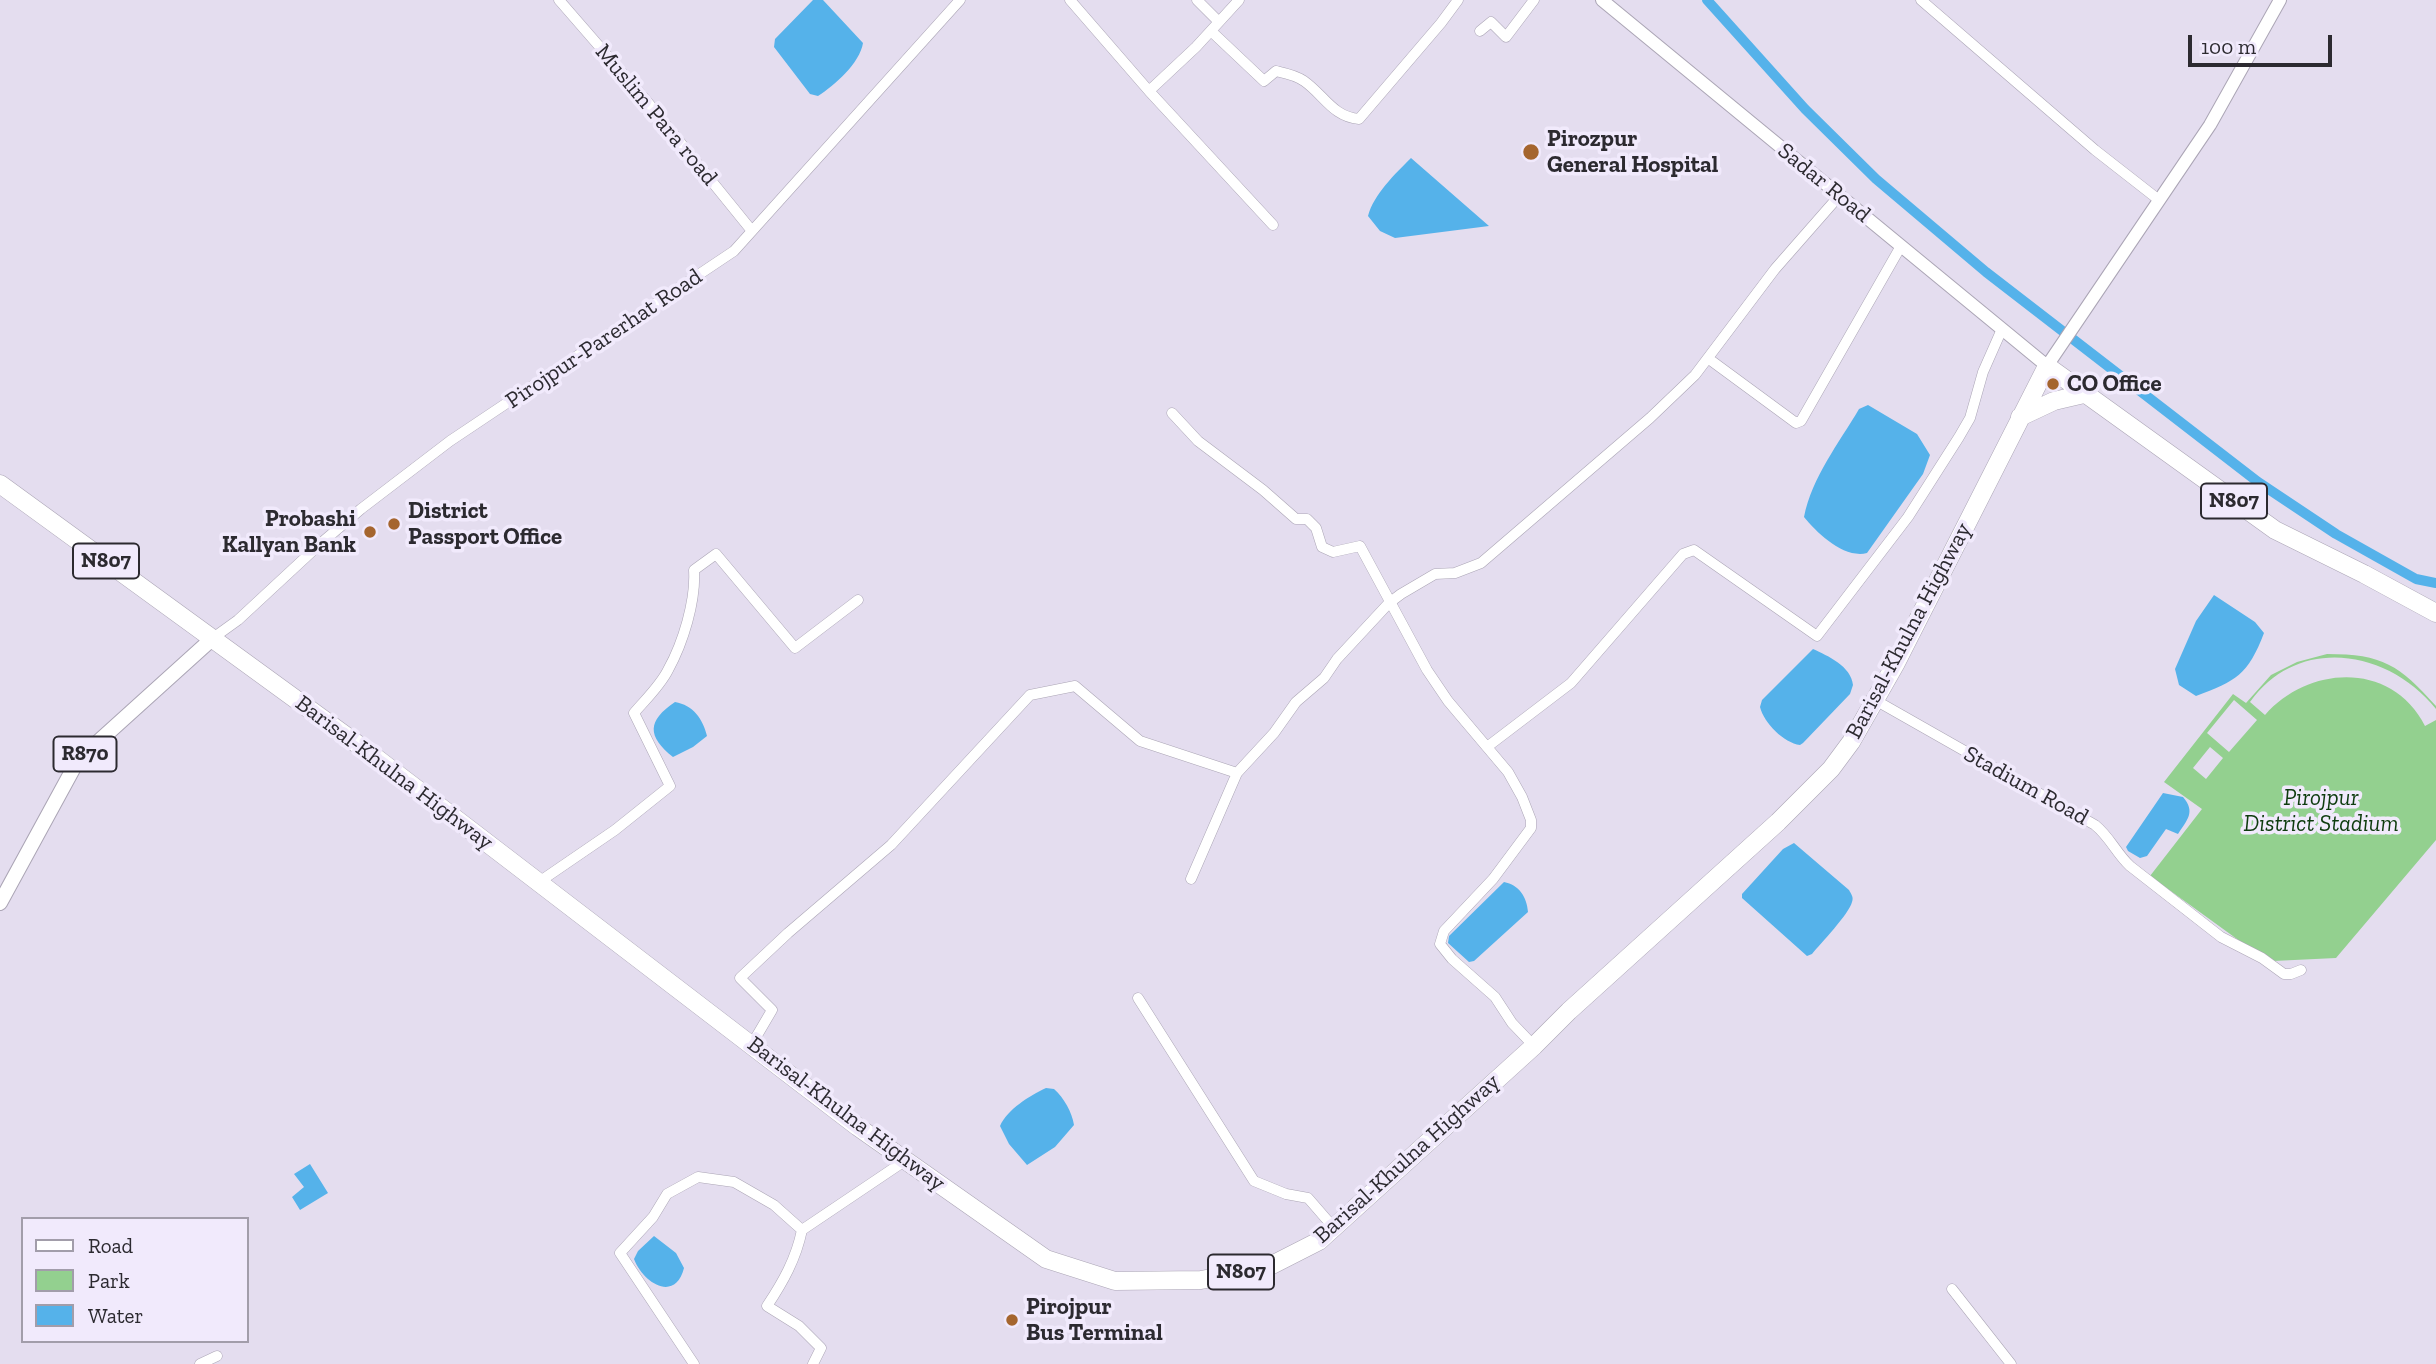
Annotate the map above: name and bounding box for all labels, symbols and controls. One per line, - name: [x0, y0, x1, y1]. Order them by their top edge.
- scale bar: [2191, 21, 2334, 65]
- text: 100 m: [2201, 34, 2256, 59]
- street label: Muslim Para road: [589, 39, 723, 191]
- place label: Pirozpur General Hospital: [1547, 125, 1718, 179]
- street label: Sadar Road: [1772, 137, 1876, 229]
- marker: Pirozpur General Hospital: [1521, 142, 1541, 162]
- street label: Pirojpur-Parerhat Road: [501, 263, 707, 415]
- place label: CO Office: [2067, 370, 2161, 398]
- marker: CO Office: [2045, 376, 2061, 392]
- road number: N807: [2201, 484, 2267, 518]
- place label: District Passport Office: [408, 497, 562, 551]
- place label: Probashi Kallyan Bank: [222, 505, 356, 559]
- marker: District Passport Office: [386, 516, 402, 532]
- street label: Barisal-Khulna Highway: [1840, 518, 1978, 744]
- marker: Probashi Kallyan Bank: [362, 524, 378, 540]
- road number: N807: [73, 544, 139, 578]
- street label: Barisal-Khulna Highway: [290, 690, 498, 856]
- road number: R870: [54, 736, 116, 772]
- street label: Stadium Road: [1959, 740, 2093, 832]
- park label: Pirojpur District Stadium: [2243, 784, 2399, 838]
- street label: Barisal-Khulna Highway: [742, 1031, 950, 1197]
- street label: Barisal-Khulna Highway: [1308, 1068, 1506, 1250]
- legend: [21, 1217, 248, 1343]
- text: Road: [88, 1233, 133, 1258]
- road number: N807: [1208, 1254, 1274, 1290]
- text: Park: [88, 1268, 130, 1293]
- place label: Pirojpur Bus Terminal: [1026, 1293, 1163, 1347]
- text: Water: [88, 1303, 143, 1328]
- marker: Pirojpur Bus Terminal: [1004, 1312, 1020, 1328]

